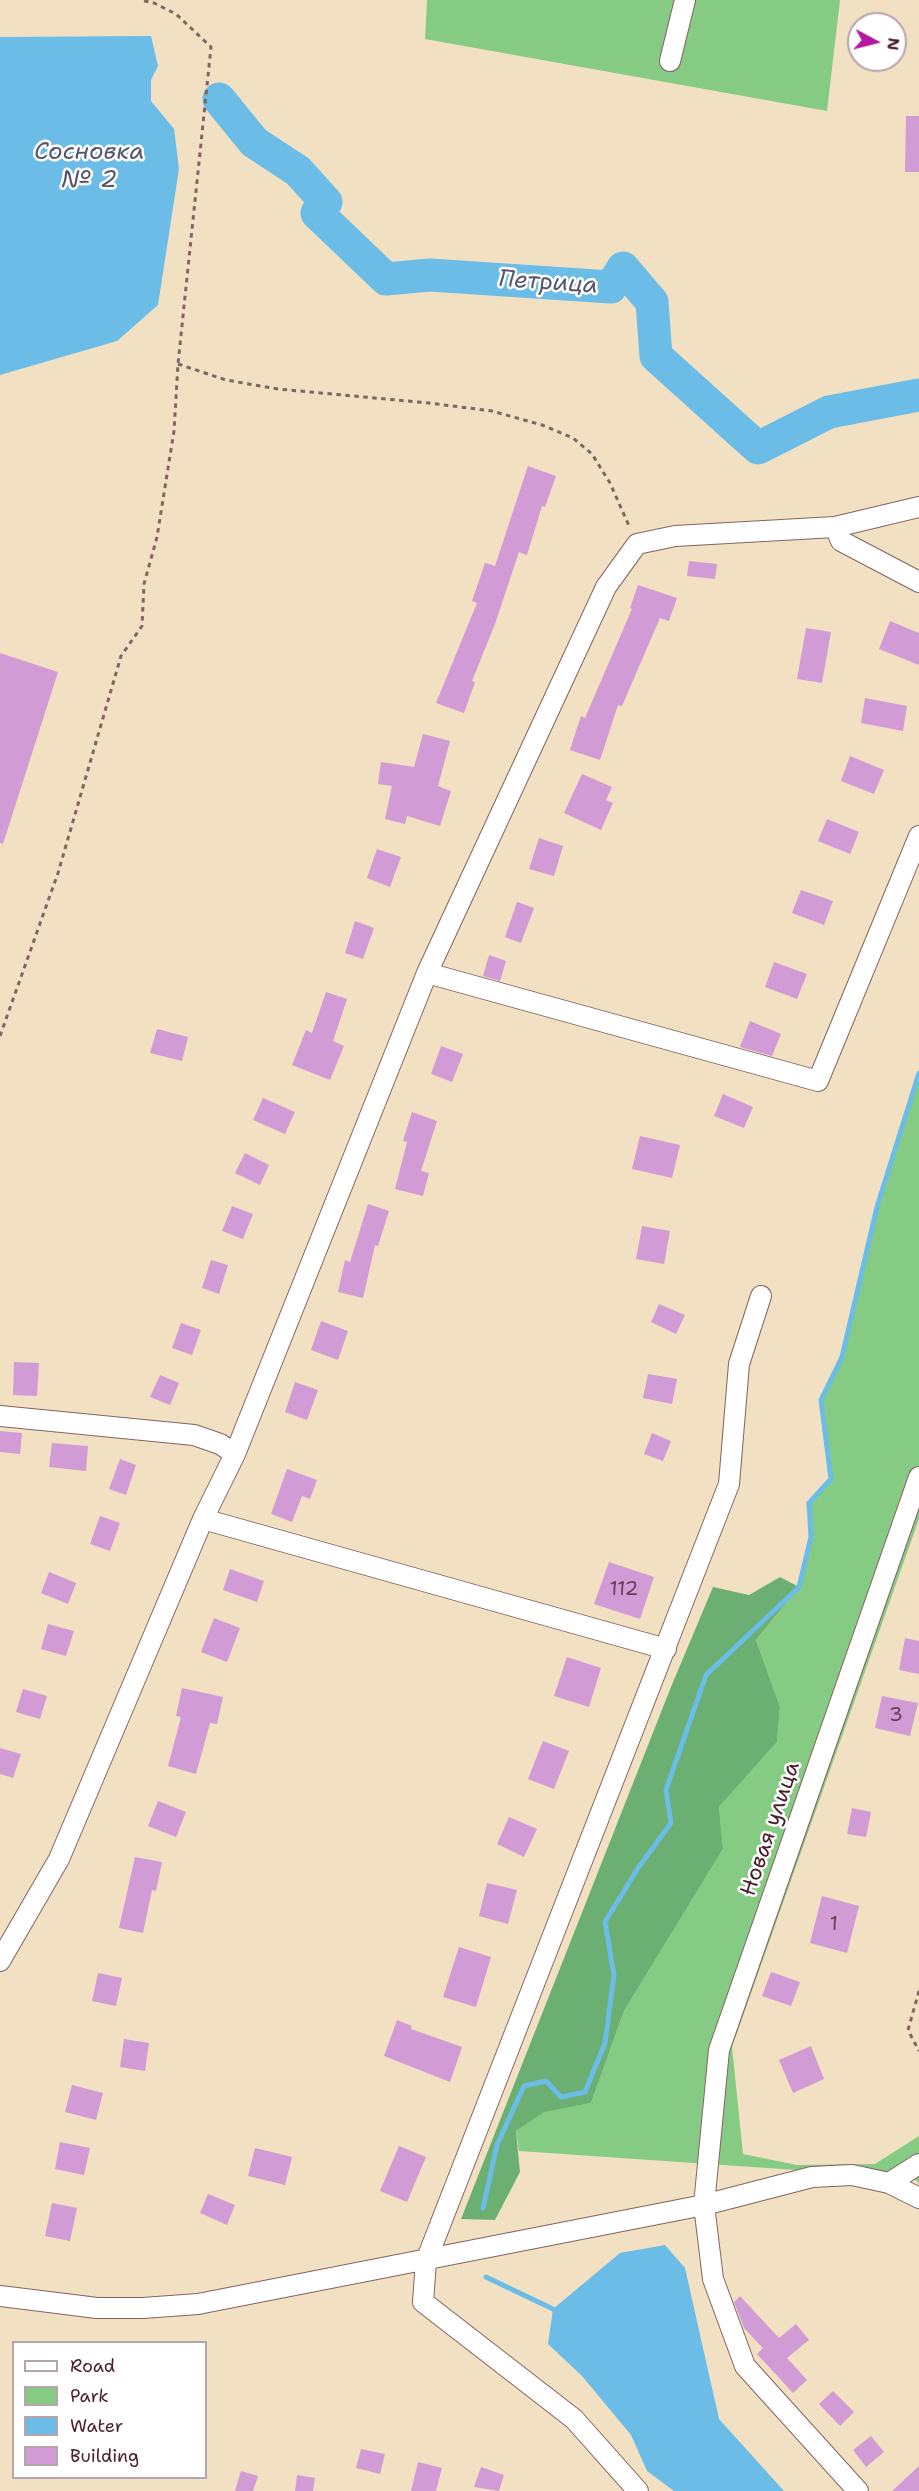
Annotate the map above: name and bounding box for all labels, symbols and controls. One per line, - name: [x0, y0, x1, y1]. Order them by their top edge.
- north arrow: [847, 12, 907, 72]
- text: N: [882, 36, 905, 52]
- water label: Сосновка № 2: [34, 139, 144, 195]
- water label: Петрица: [497, 265, 599, 301]
- house number: 112: [610, 1578, 638, 1602]
- house number: 3: [889, 1704, 903, 1728]
- street label: Новая улица: [736, 1758, 806, 1900]
- house number: 1: [830, 1913, 838, 1937]
- legend: [12, 2341, 207, 2479]
- text: Road: [70, 2354, 115, 2378]
- text: Park: [70, 2384, 109, 2408]
- text: Water: [70, 2414, 123, 2438]
- text: Building: [70, 2444, 139, 2468]

